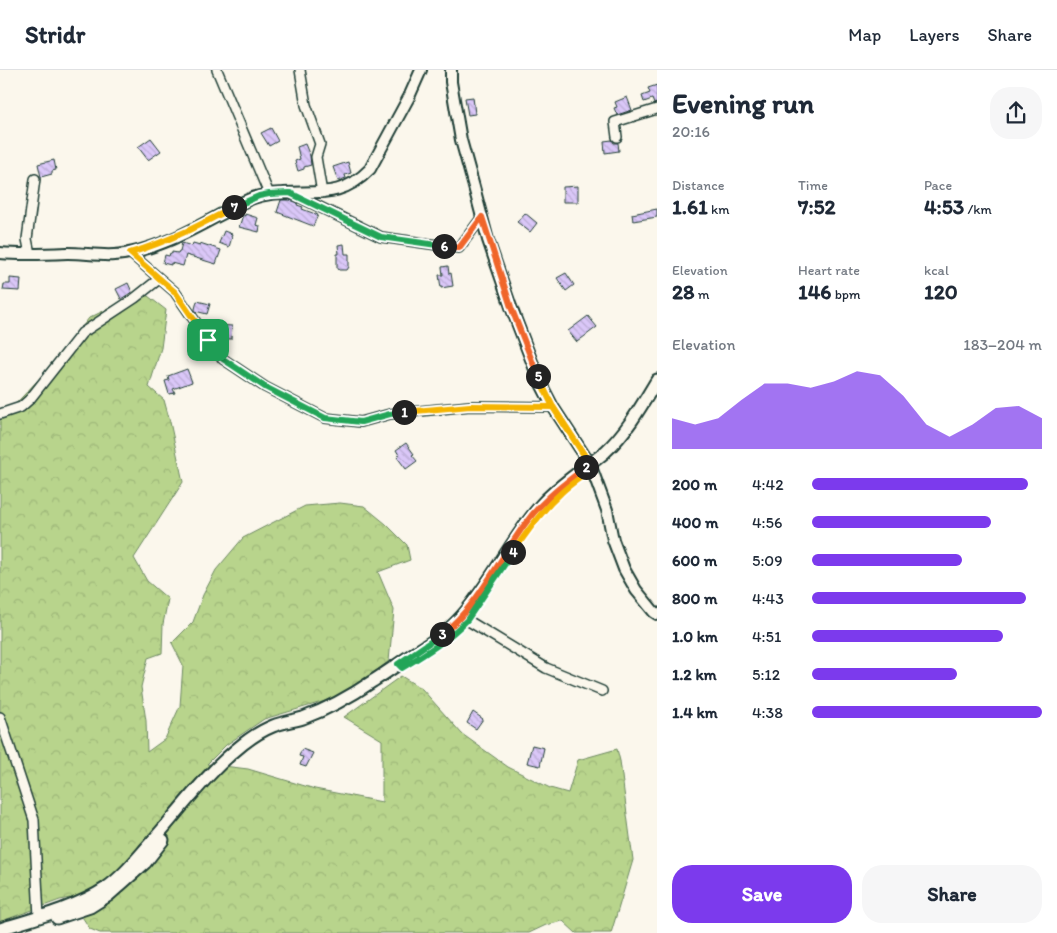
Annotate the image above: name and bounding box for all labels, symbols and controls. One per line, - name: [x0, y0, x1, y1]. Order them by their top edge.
- text: Stridr: [25, 20, 85, 49]
- text: Map: [848, 24, 881, 46]
- text: Layers: [909, 24, 959, 46]
- text: Share: [987, 24, 1032, 46]
- text: Evening run: [672, 86, 814, 120]
- button: share: [990, 87, 1042, 139]
- text: 20:16: [672, 122, 710, 141]
- text: Distance: [672, 177, 724, 194]
- text: Time: [798, 177, 828, 194]
- text: Pace: [924, 177, 952, 194]
- pin: 7: [222, 194, 246, 220]
- text: 1.61: [672, 194, 708, 219]
- text: 7:52: [798, 194, 836, 219]
- text: 4:53: [924, 194, 964, 219]
- text: 7: [231, 199, 238, 216]
- text: km: [708, 201, 729, 218]
- text: /km: [964, 201, 992, 218]
- pin: 6: [432, 234, 456, 258]
- text: 6: [441, 238, 448, 255]
- text: Elevation: [672, 262, 728, 279]
- text: Heart rate: [798, 262, 860, 279]
- text: kcal: [924, 262, 949, 279]
- text: 28: [672, 279, 695, 304]
- text: 146: [798, 279, 831, 304]
- text: 120: [924, 279, 958, 304]
- text: m: [695, 286, 710, 303]
- text: bpm: [831, 286, 861, 303]
- pin: [187, 319, 229, 361]
- icon: arrive: [194, 326, 222, 354]
- text: Elevation: [672, 335, 736, 354]
- text: 183–204 m: [963, 335, 1042, 354]
- pin: 5: [526, 364, 550, 388]
- text: 5: [535, 368, 542, 385]
- pin: 1: [392, 400, 416, 424]
- text: 1: [401, 404, 408, 421]
- pin: 2: [574, 454, 598, 480]
- text: 2: [583, 459, 590, 476]
- text: 200 m: [672, 475, 717, 494]
- text: 4:42: [752, 475, 784, 494]
- text: 400 m: [672, 513, 718, 532]
- text: 4:56: [752, 513, 782, 532]
- pin: 4: [500, 540, 526, 564]
- text: 4: [509, 544, 518, 561]
- text: 600 m: [672, 551, 717, 570]
- text: 5:09: [752, 551, 783, 570]
- text: 800 m: [672, 589, 718, 608]
- text: 4:43: [752, 589, 784, 608]
- pin: 3: [430, 622, 454, 646]
- text: 3: [439, 626, 446, 643]
- text: 1.0 km: [672, 627, 718, 646]
- text: 4:51: [752, 627, 781, 646]
- text: 1.2 km: [672, 665, 717, 684]
- text: 5:12: [752, 665, 780, 684]
- text: 1.4 km: [672, 703, 718, 722]
- text: 4:38: [752, 703, 783, 722]
- button: Save: [672, 865, 852, 923]
- button: Share: [862, 865, 1042, 923]

